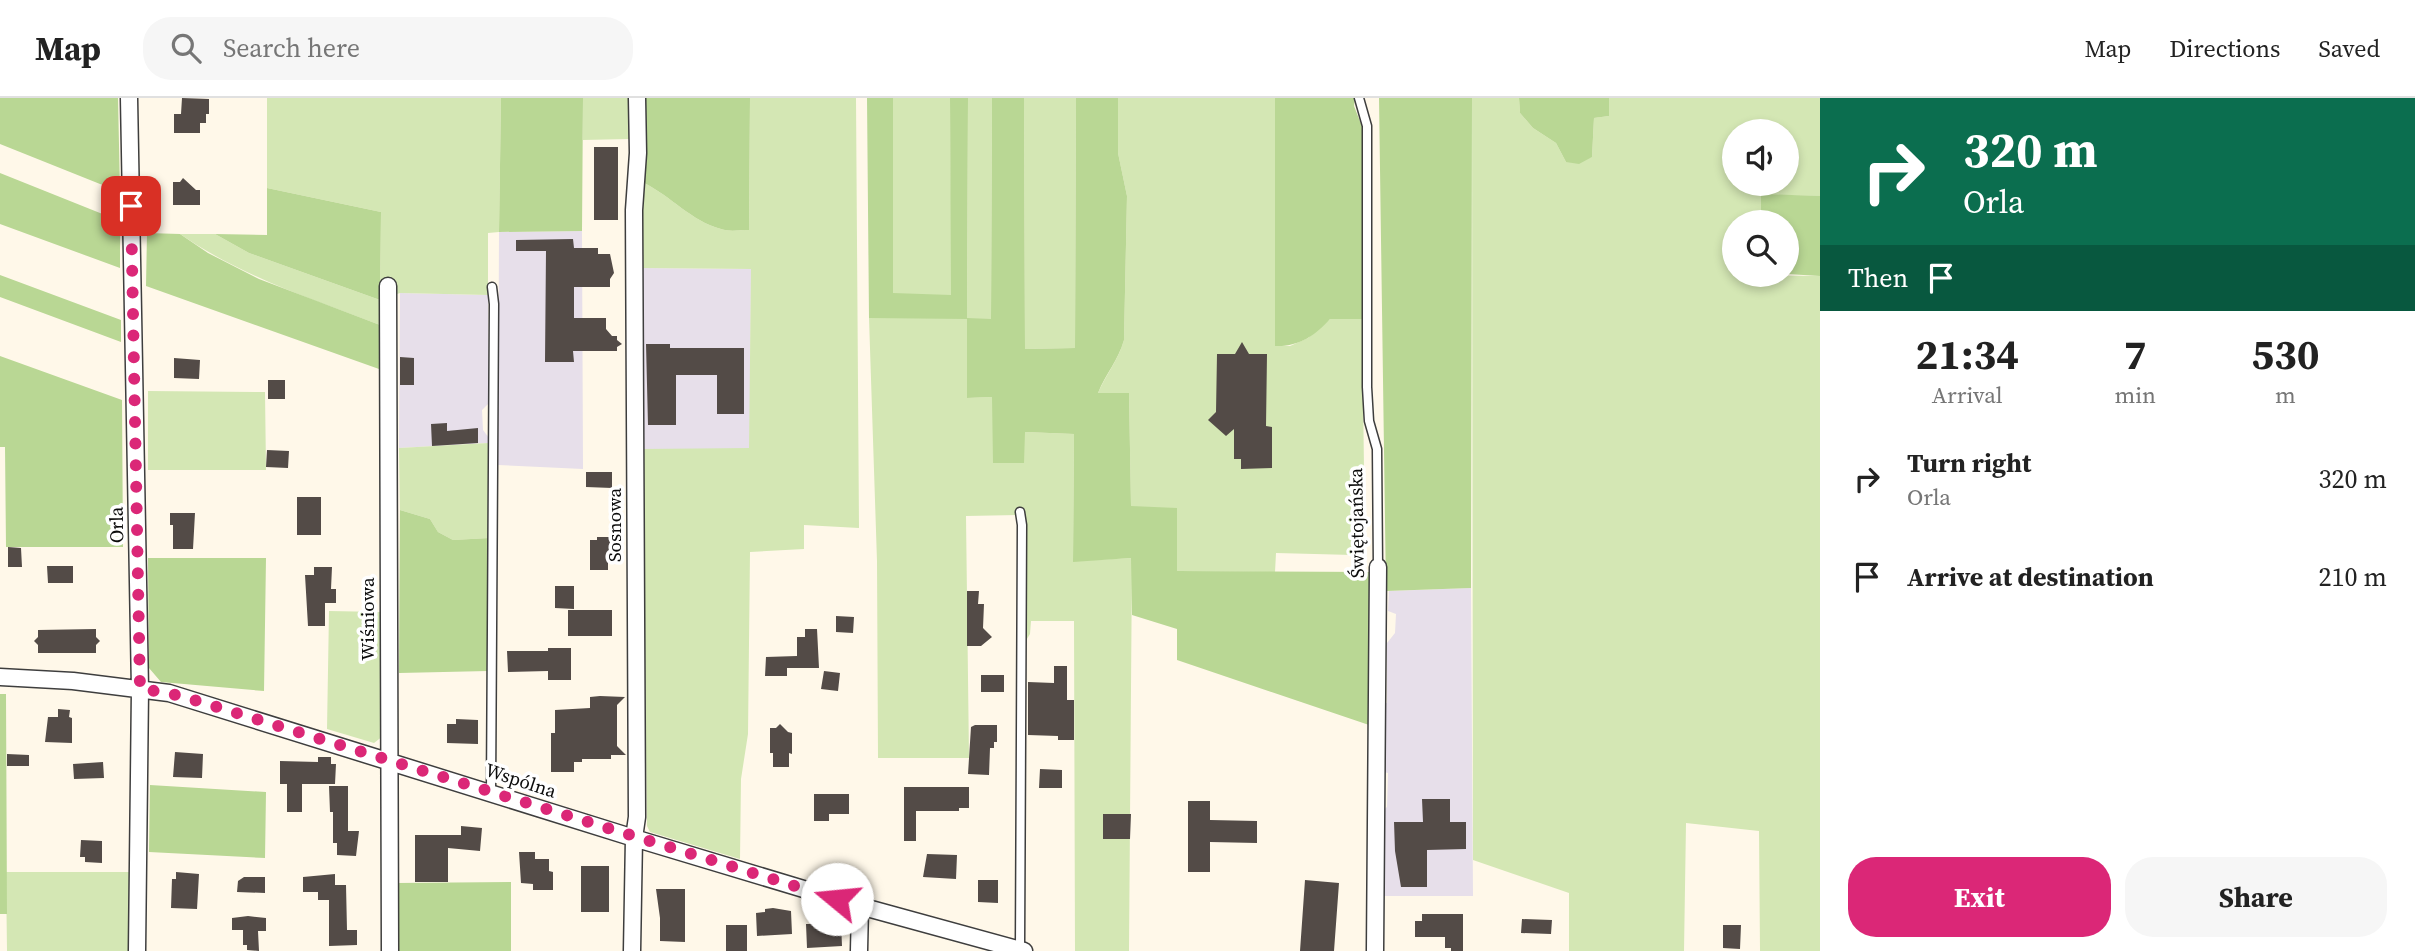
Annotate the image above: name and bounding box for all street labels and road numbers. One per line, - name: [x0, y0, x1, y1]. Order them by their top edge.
- street label: Świętojańska: [1342, 467, 1370, 578]
- street label: Sosnowa: [601, 488, 627, 562]
- street label: Orla: [103, 506, 129, 543]
- street label: Wiśniowa: [354, 577, 380, 661]
- street label: Wspólna: [482, 756, 560, 804]

